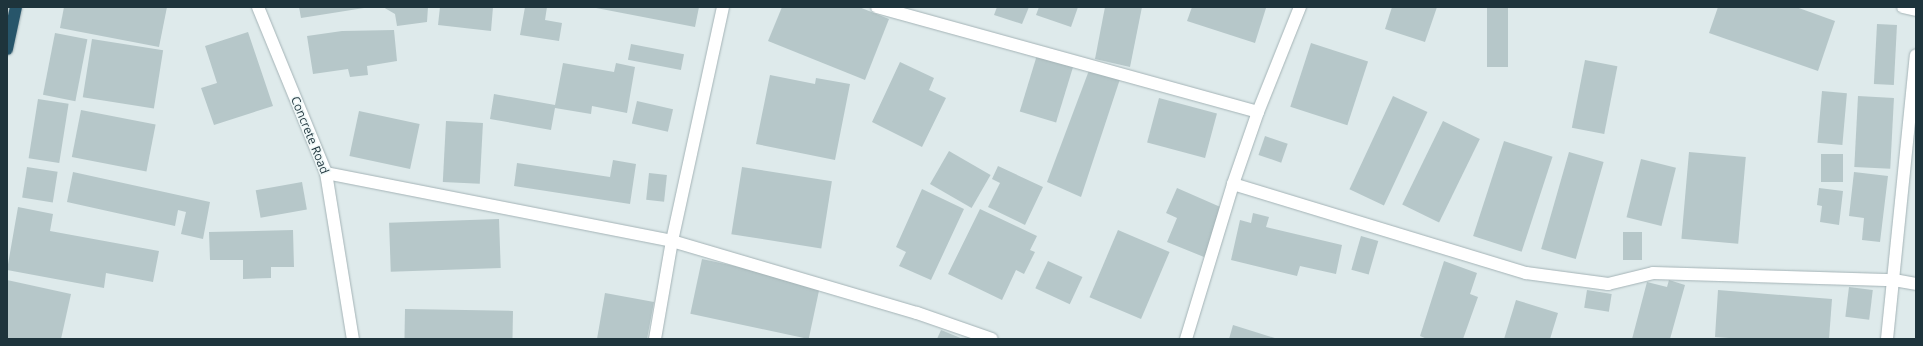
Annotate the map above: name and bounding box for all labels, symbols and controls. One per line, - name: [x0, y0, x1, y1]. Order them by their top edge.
- street label: Concrete Road: [288, 94, 332, 176]

